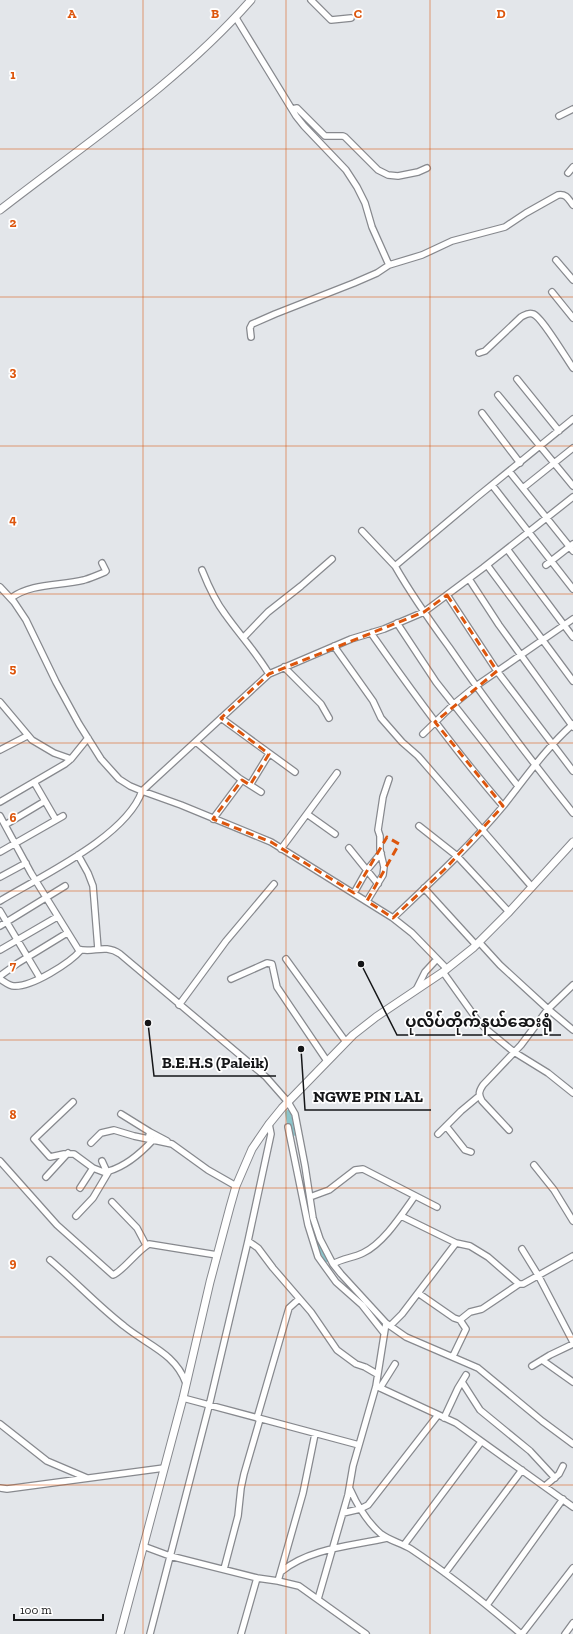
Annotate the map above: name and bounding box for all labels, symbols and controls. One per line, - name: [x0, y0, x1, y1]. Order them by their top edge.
- text: A: [68, 6, 77, 21]
- text: B: [211, 6, 219, 21]
- text: C: [354, 6, 362, 21]
- text: D: [496, 6, 506, 21]
- text: 1: [10, 67, 16, 82]
- text: 2: [10, 215, 17, 230]
- text: 3: [10, 364, 17, 379]
- text: 4: [9, 512, 17, 527]
- text: 5: [10, 661, 17, 676]
- text: 6: [10, 810, 17, 825]
- text: 7: [10, 958, 17, 973]
- callout: ပုလိပ်တိုက်နယ်ဆေးရုံ: [397, 1007, 561, 1035]
- text: ပုလိပ်တိုက်နယ်ဆေးရုံ: [405, 1010, 553, 1035]
- callout: B.E.H.S (Paleik): [154, 1048, 276, 1076]
- text: B.E.H.S (Paleik): [162, 1053, 269, 1072]
- callout: NGWE PIN LAL: [305, 1082, 431, 1110]
- text: NGWE PIN LAL: [313, 1087, 423, 1106]
- text: 8: [9, 1107, 17, 1122]
- text: 9: [10, 1255, 17, 1270]
- scale bar: [14, 1596, 103, 1622]
- text: 100 m: [20, 1603, 52, 1617]

